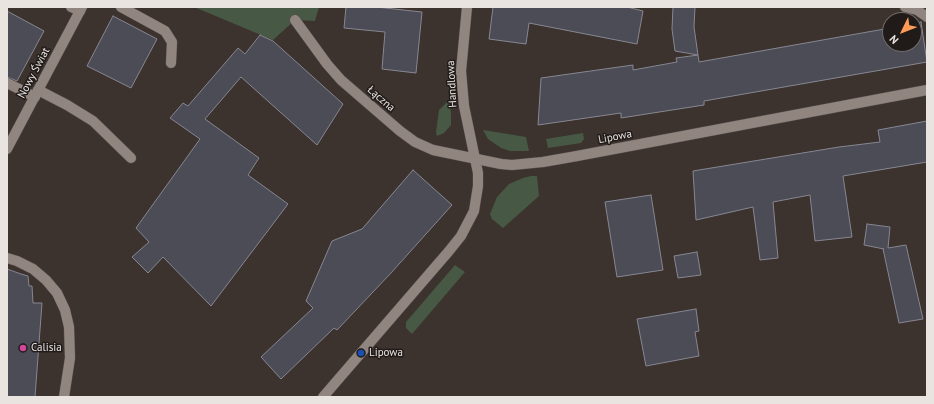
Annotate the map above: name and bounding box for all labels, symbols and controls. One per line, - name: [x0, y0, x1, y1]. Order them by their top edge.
- north arrow: [882, 12, 922, 52]
- text: N: [886, 32, 902, 47]
- street label: Nowy Świat: [15, 45, 53, 101]
- street label: Handlowa: [444, 60, 460, 108]
- street label: Łączna: [365, 83, 397, 115]
- street label: Lipowa: [597, 127, 633, 147]
- place label: Calisia: [31, 341, 62, 355]
- marker: Calisia: [18, 343, 28, 353]
- place label: Lipowa: [369, 346, 403, 360]
- marker: Lipowa: [356, 348, 366, 358]

